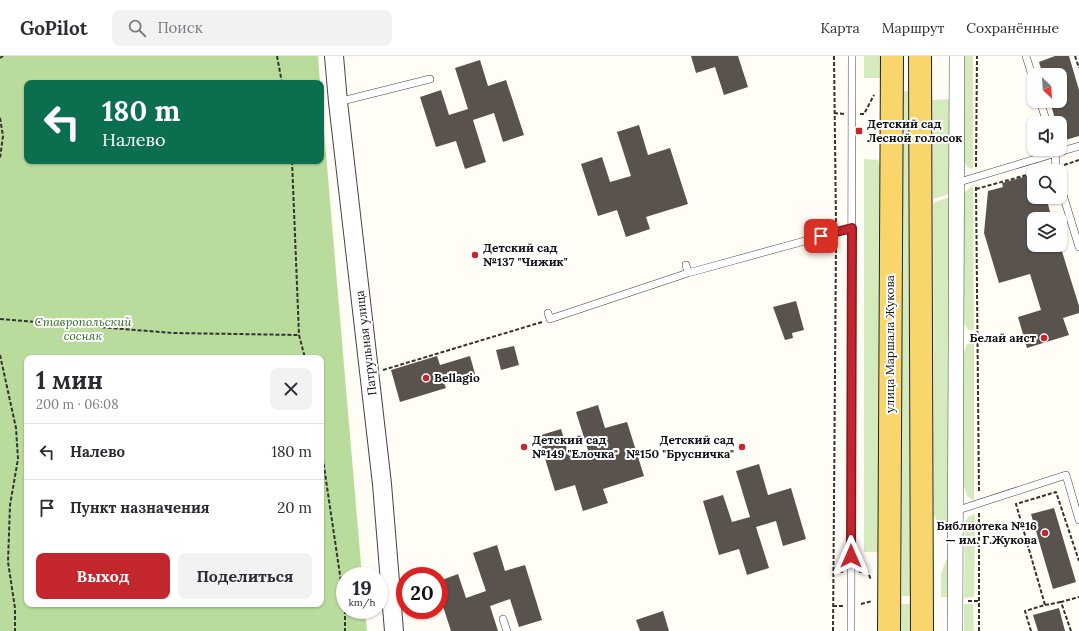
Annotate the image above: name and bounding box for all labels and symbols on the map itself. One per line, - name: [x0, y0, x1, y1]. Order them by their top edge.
- north arrow: [1027, 68, 1067, 108]
- place label: Детский сад Лесной голосок: [867, 116, 962, 145]
- marker: Детский сад Лесной голосок: [854, 126, 864, 136]
- pin: [804, 219, 838, 253]
- place label: Детский сад №137 "Чижик": [483, 240, 568, 269]
- marker: Детский сад №137 "Чижик": [470, 250, 480, 260]
- street label: улица Маршала Жукова: [882, 275, 897, 413]
- street label: Патрульная улица: [352, 290, 379, 396]
- park label: Ставропольский сосняк: [35, 314, 132, 343]
- place label: Белай аист: [970, 330, 1037, 345]
- marker: Белай аист: [1039, 333, 1049, 343]
- place label: Bellagio: [434, 370, 480, 385]
- marker: Bellagio: [421, 373, 431, 383]
- place label: Детский сад №149 "Елочка": [532, 432, 618, 461]
- place label: Детский сад №150 "Брусничка": [626, 432, 734, 461]
- marker: Детский сад №149 "Елочка": [519, 442, 529, 452]
- marker: Детский сад №150 "Брусничка": [737, 442, 747, 452]
- place label: Библиотека №16 — им. Г.Жукова: [936, 518, 1038, 547]
- marker: Библиотека №16 — им. Г.Жукова: [1040, 528, 1050, 538]
- position arrow: [830, 535, 872, 577]
- speed limit sign: 20: [396, 567, 448, 619]

